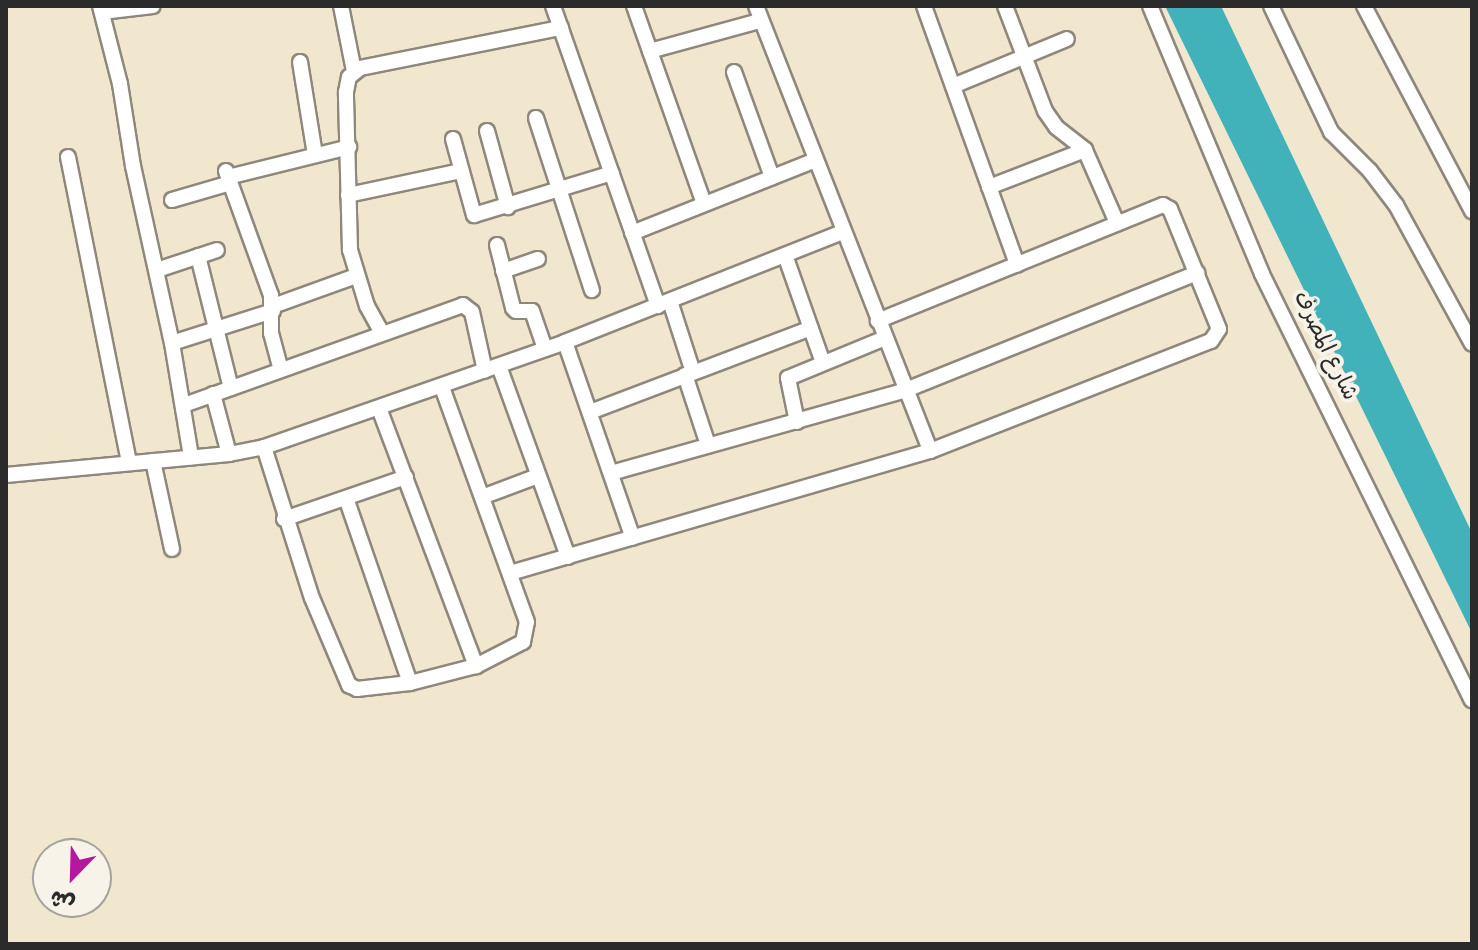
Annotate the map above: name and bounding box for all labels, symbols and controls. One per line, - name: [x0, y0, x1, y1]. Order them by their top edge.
- street label: شارع المصرف: [1285, 288, 1361, 406]
- north arrow: [32, 838, 112, 918]
- text: ش: [47, 882, 80, 915]

